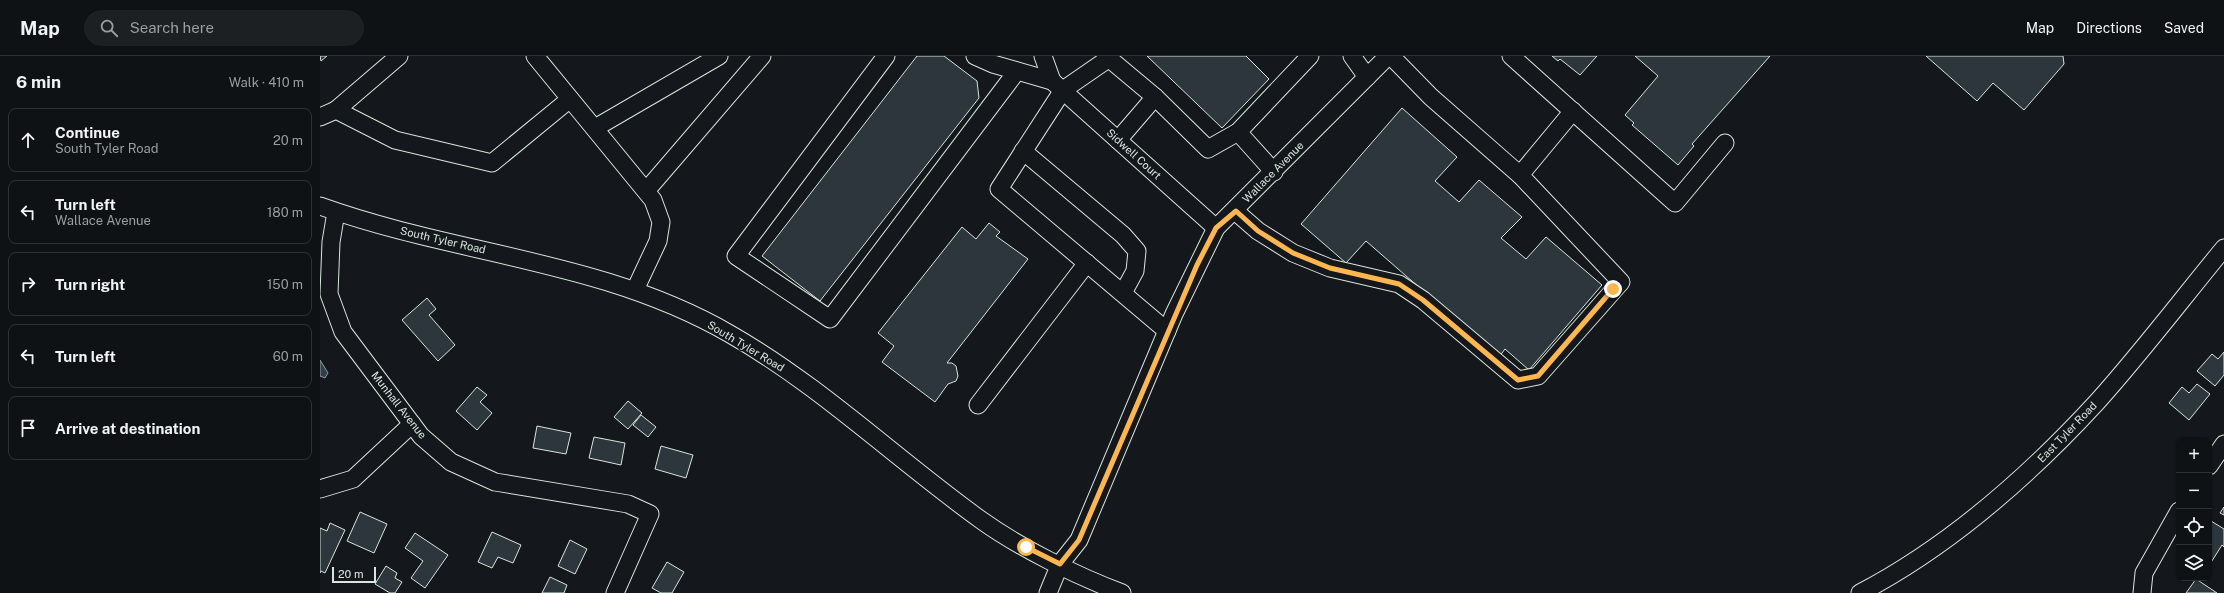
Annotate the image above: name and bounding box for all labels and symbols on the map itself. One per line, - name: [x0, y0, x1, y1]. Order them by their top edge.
- street label: Sidwell Court: [1104, 126, 1164, 182]
- street label: Wallace Avenue: [1240, 139, 1306, 205]
- street label: South Tyler Road: [399, 224, 487, 256]
- route end: [1604, 280, 1622, 298]
- street label: South Tyler Road: [705, 318, 787, 374]
- street label: Munhall Avenue: [369, 369, 429, 441]
- street label: East Tyler Road: [2035, 399, 2099, 465]
- route start: [1017, 538, 1035, 556]
- scale bar: [332, 565, 376, 584]

